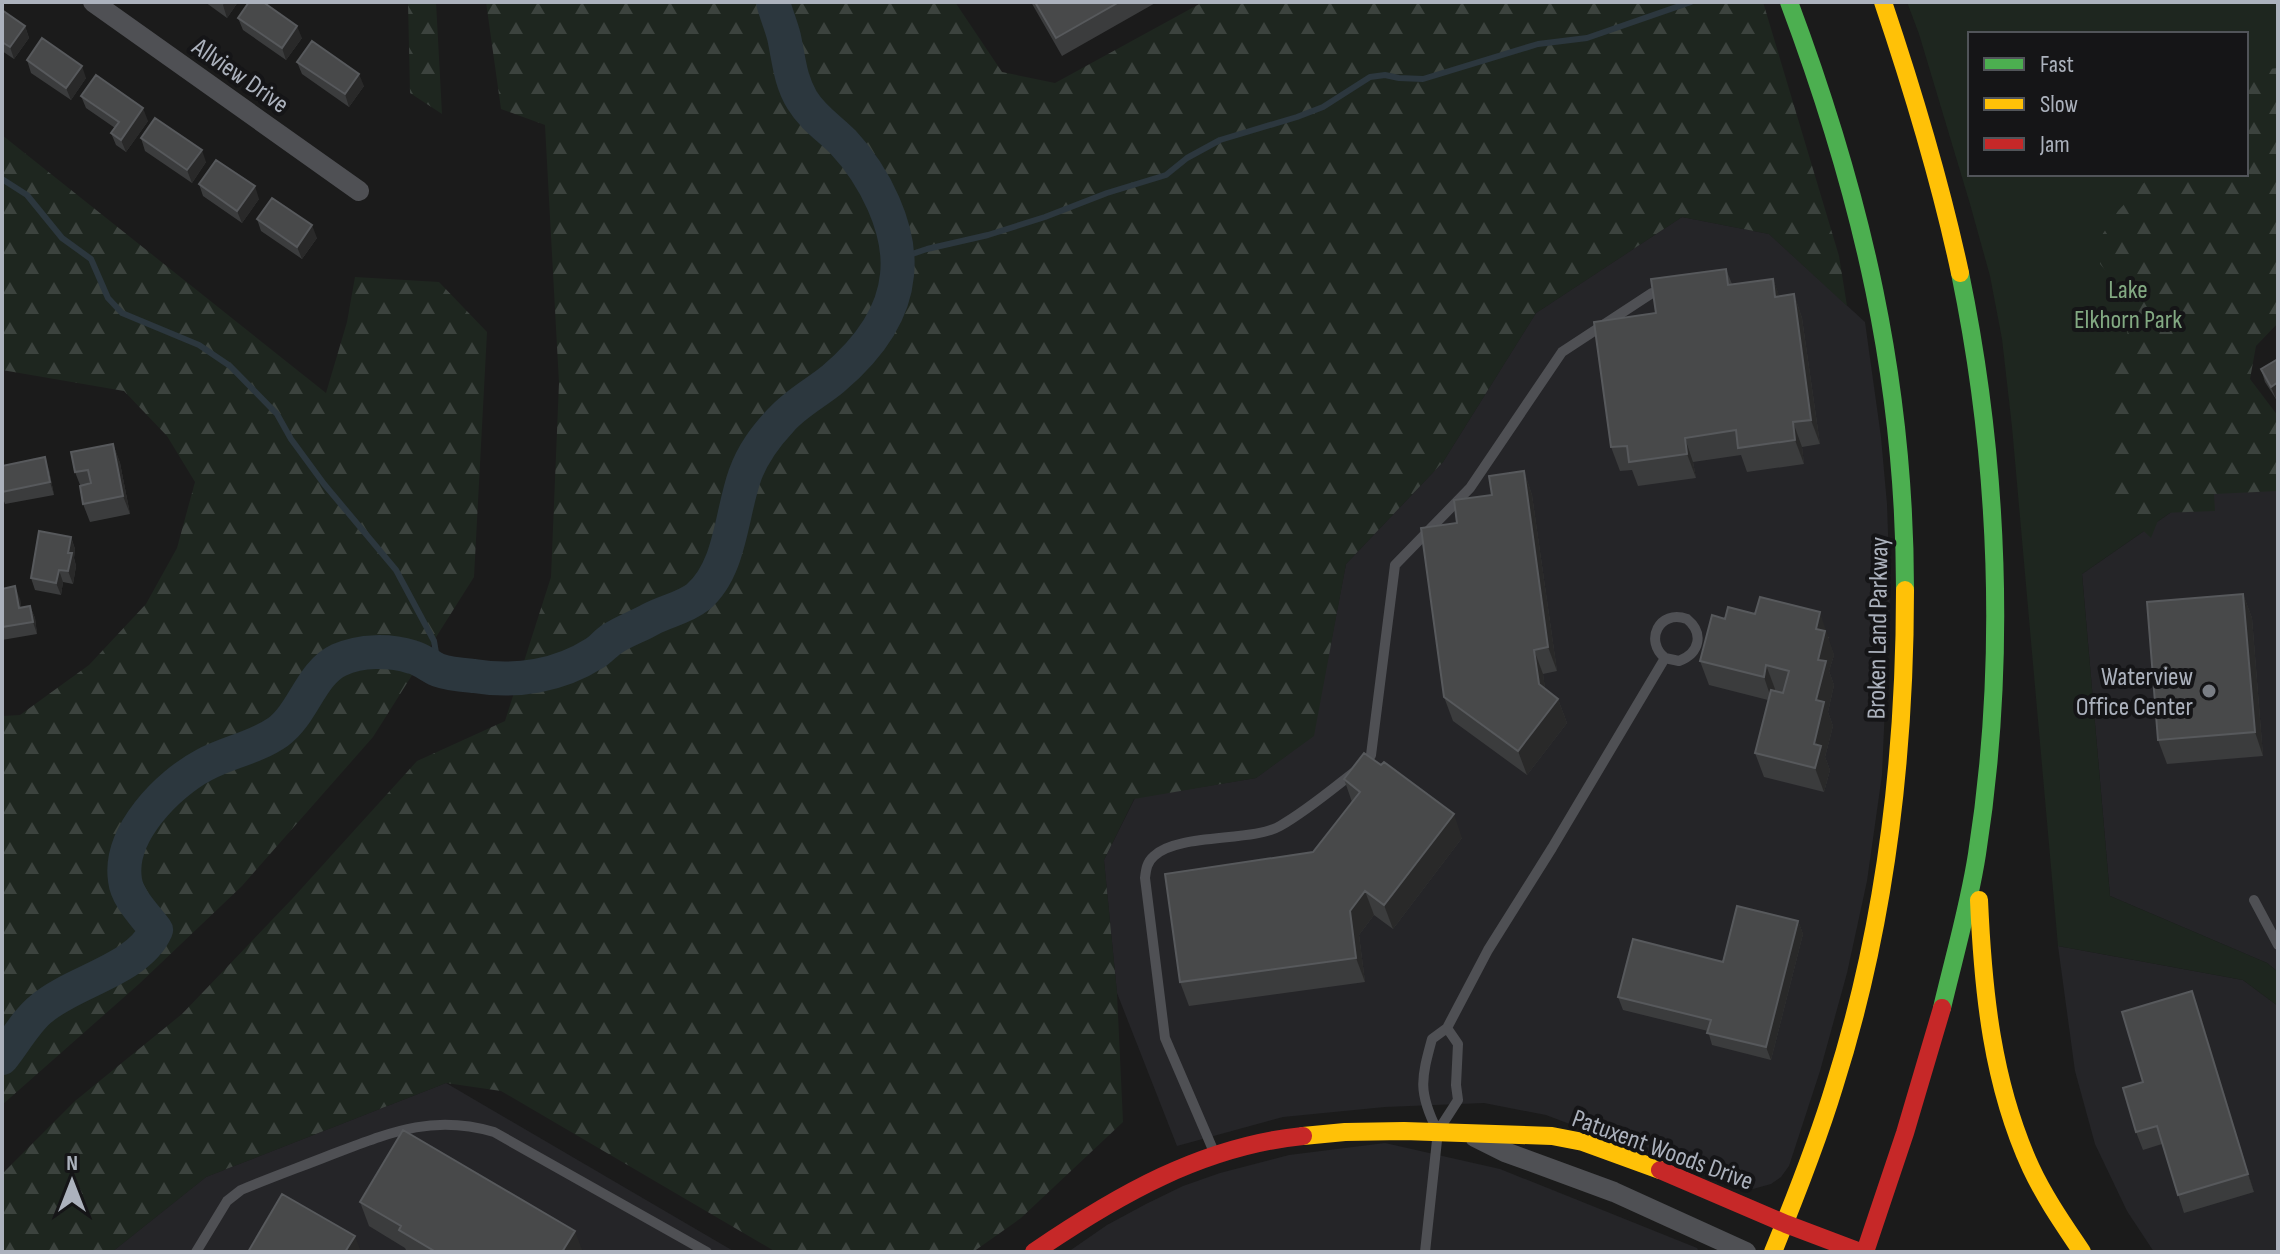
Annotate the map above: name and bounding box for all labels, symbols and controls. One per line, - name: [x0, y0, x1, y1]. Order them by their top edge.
- street label: Allview Drive: [185, 31, 294, 121]
- legend: [1968, 32, 2248, 176]
- text: Fast: [2040, 50, 2074, 79]
- text: Slow: [2040, 90, 2078, 119]
- text: Jam: [2039, 130, 2070, 159]
- park label: Lake Elkhorn Park: [2074, 275, 2182, 336]
- street label: Broken Land Parkway: [1861, 536, 1896, 720]
- place label: Waterview Office Center: [2076, 662, 2194, 723]
- marker: Waterview Office Center: [2200, 682, 2218, 700]
- street label: Patuxent Woods Drive: [1568, 1103, 1757, 1198]
- north arrow: [32, 1142, 112, 1222]
- text: N: [66, 1150, 78, 1177]

